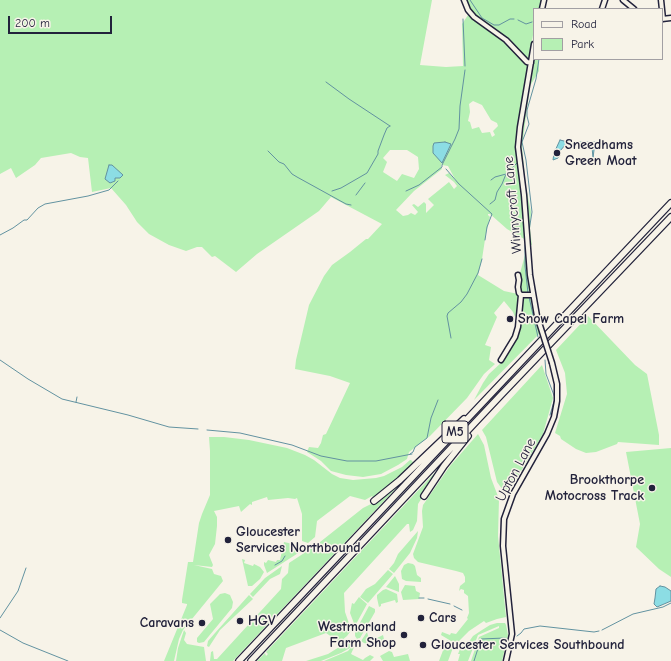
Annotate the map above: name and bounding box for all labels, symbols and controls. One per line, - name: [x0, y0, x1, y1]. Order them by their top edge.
- scale bar: [10, 8, 114, 34]
- legend: [533, 8, 663, 60]
- text: 200 m: [15, 16, 50, 30]
- text: Road: [571, 17, 597, 31]
- text: Park: [571, 37, 594, 51]
- place label: Sneedhams Green Moat: [565, 137, 637, 170]
- marker: Sneedhams Green Moat: [552, 148, 562, 158]
- street label: Winnycroft Lane: [500, 156, 526, 254]
- place label: Snow Capel Farm: [518, 311, 624, 327]
- marker: Snow Capel Farm: [505, 314, 515, 324]
- road number: M5: [442, 421, 468, 443]
- street label: Upton Lane: [492, 436, 540, 504]
- place label: Brookthorpe Motocross Track: [545, 472, 644, 504]
- marker: Brookthorpe Motocross Track: [647, 483, 657, 493]
- place label: Gloucester Services Northbound: [236, 524, 361, 556]
- marker: Gloucester Services Northbound: [223, 535, 233, 545]
- place label: Cars: [429, 610, 456, 626]
- place label: HGV: [248, 613, 275, 629]
- marker: Cars: [416, 613, 426, 623]
- place label: Caravans: [140, 615, 194, 631]
- marker: HGV: [235, 616, 245, 626]
- marker: Caravans: [197, 618, 207, 628]
- place label: Westmorland Farm Shop: [318, 619, 396, 652]
- marker: Westmorland Farm Shop: [399, 630, 409, 640]
- place label: Gloucester Services Southbound: [431, 637, 625, 653]
- marker: Gloucester Services Southbound: [418, 640, 428, 650]

